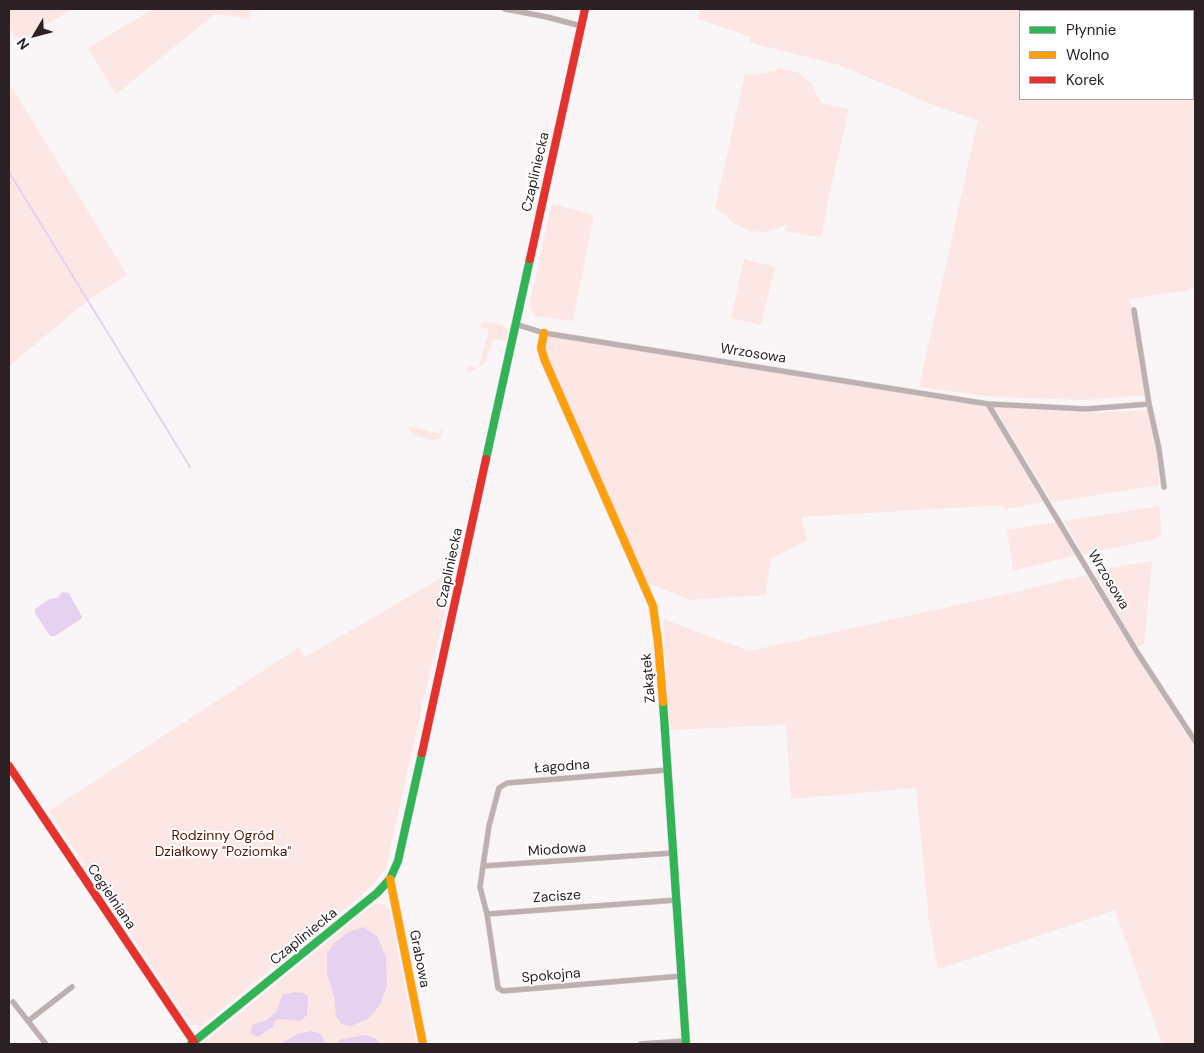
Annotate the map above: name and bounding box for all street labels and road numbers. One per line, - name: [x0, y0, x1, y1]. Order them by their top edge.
- street label: Czapliniecka: [519, 131, 553, 213]
- street label: Wrzosowa: [719, 341, 787, 367]
- street label: Czapliniecka: [433, 526, 467, 610]
- street label: Wrzosowa: [1084, 547, 1132, 613]
- street label: Zakątek: [638, 652, 660, 704]
- street label: Łagodna: [534, 757, 590, 777]
- street label: Miodowa: [527, 840, 587, 860]
- street label: Cegielniana: [83, 861, 139, 933]
- street label: Zacisze: [532, 887, 582, 907]
- street label: Czapliniecka: [267, 905, 341, 969]
- street label: Grabowa: [405, 929, 433, 989]
- street label: Spokojna: [521, 965, 581, 987]

